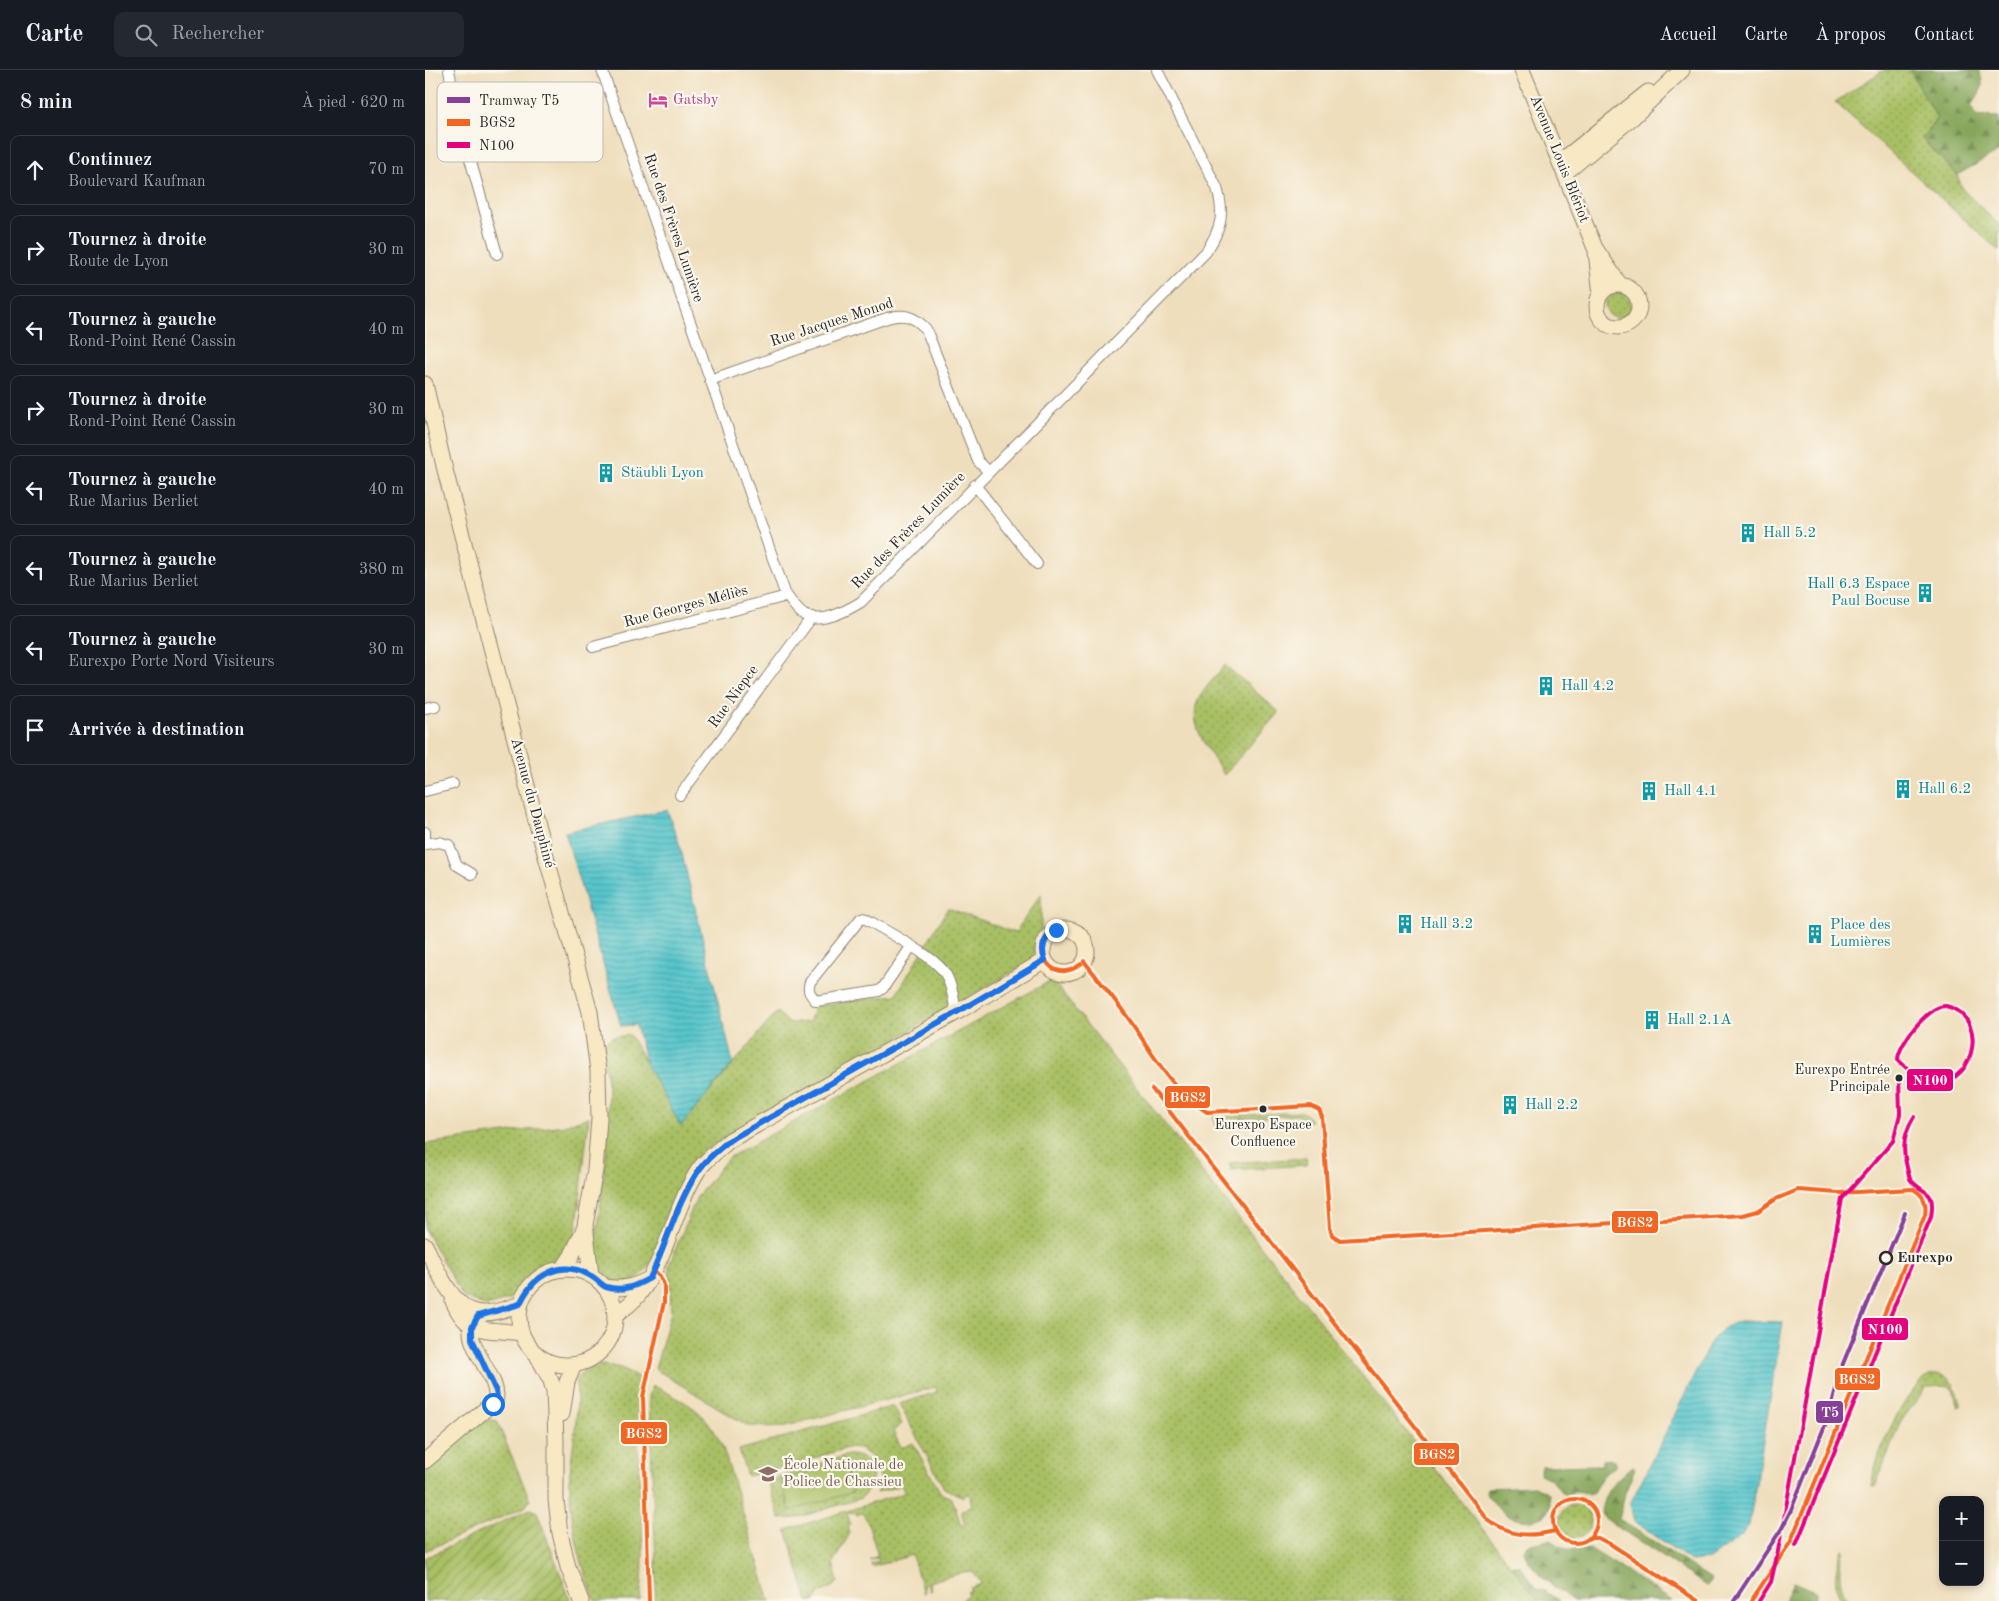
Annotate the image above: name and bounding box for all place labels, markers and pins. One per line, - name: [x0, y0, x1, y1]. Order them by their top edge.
- hotel icon: Gatsby: [647, 89, 669, 111]
- place label: Gatsby: [673, 93, 719, 108]
- building icon: Stäubli Lyon: [595, 462, 617, 484]
- place label: Stäubli Lyon: [621, 466, 704, 481]
- building icon: Hall 5.2: [1737, 522, 1759, 544]
- place label: Hall 5.2: [1763, 526, 1816, 541]
- place label: Hall 6.3 Espace Paul Bocuse: [1807, 577, 1910, 609]
- building icon: Hall 6.3 Espace Paul Bocuse: [1914, 582, 1936, 604]
- building icon: Hall 4.2: [1535, 675, 1557, 697]
- place label: Hall 4.2: [1561, 679, 1614, 694]
- building icon: Hall 6.2: [1892, 778, 1914, 800]
- building icon: Hall 4.1: [1638, 780, 1660, 802]
- place label: Hall 6.2: [1918, 782, 1971, 797]
- place label: Hall 4.1: [1664, 784, 1717, 799]
- building icon: Hall 3.2: [1394, 913, 1416, 935]
- place label: Hall 3.2: [1420, 917, 1473, 932]
- place label: Place des Lumières: [1830, 918, 1891, 950]
- building icon: Place des Lumières: [1804, 923, 1826, 945]
- building icon: Hall 2.1A: [1641, 1009, 1663, 1031]
- place label: Hall 2.1A: [1667, 1013, 1732, 1028]
- place label: Eurexpo Entrée Principale: [1795, 1063, 1890, 1094]
- marker: Eurexpo Entrée Principale: [1894, 1073, 1904, 1083]
- building icon: Hall 2.2: [1499, 1094, 1521, 1116]
- place label: Hall 2.2: [1525, 1098, 1578, 1113]
- marker: Eurexpo Espace Confluence: [1258, 1104, 1268, 1114]
- place label: Eurexpo Espace Confluence: [1214, 1118, 1312, 1149]
- marker: Eurexpo: [1879, 1251, 1893, 1265]
- place label: Eurexpo: [1897, 1251, 1953, 1266]
- place label: École Nationale de Police de Chassieu: [783, 1455, 904, 1490]
- school or university icon: École Nationale de Police de Chassieu: [757, 1463, 779, 1485]

